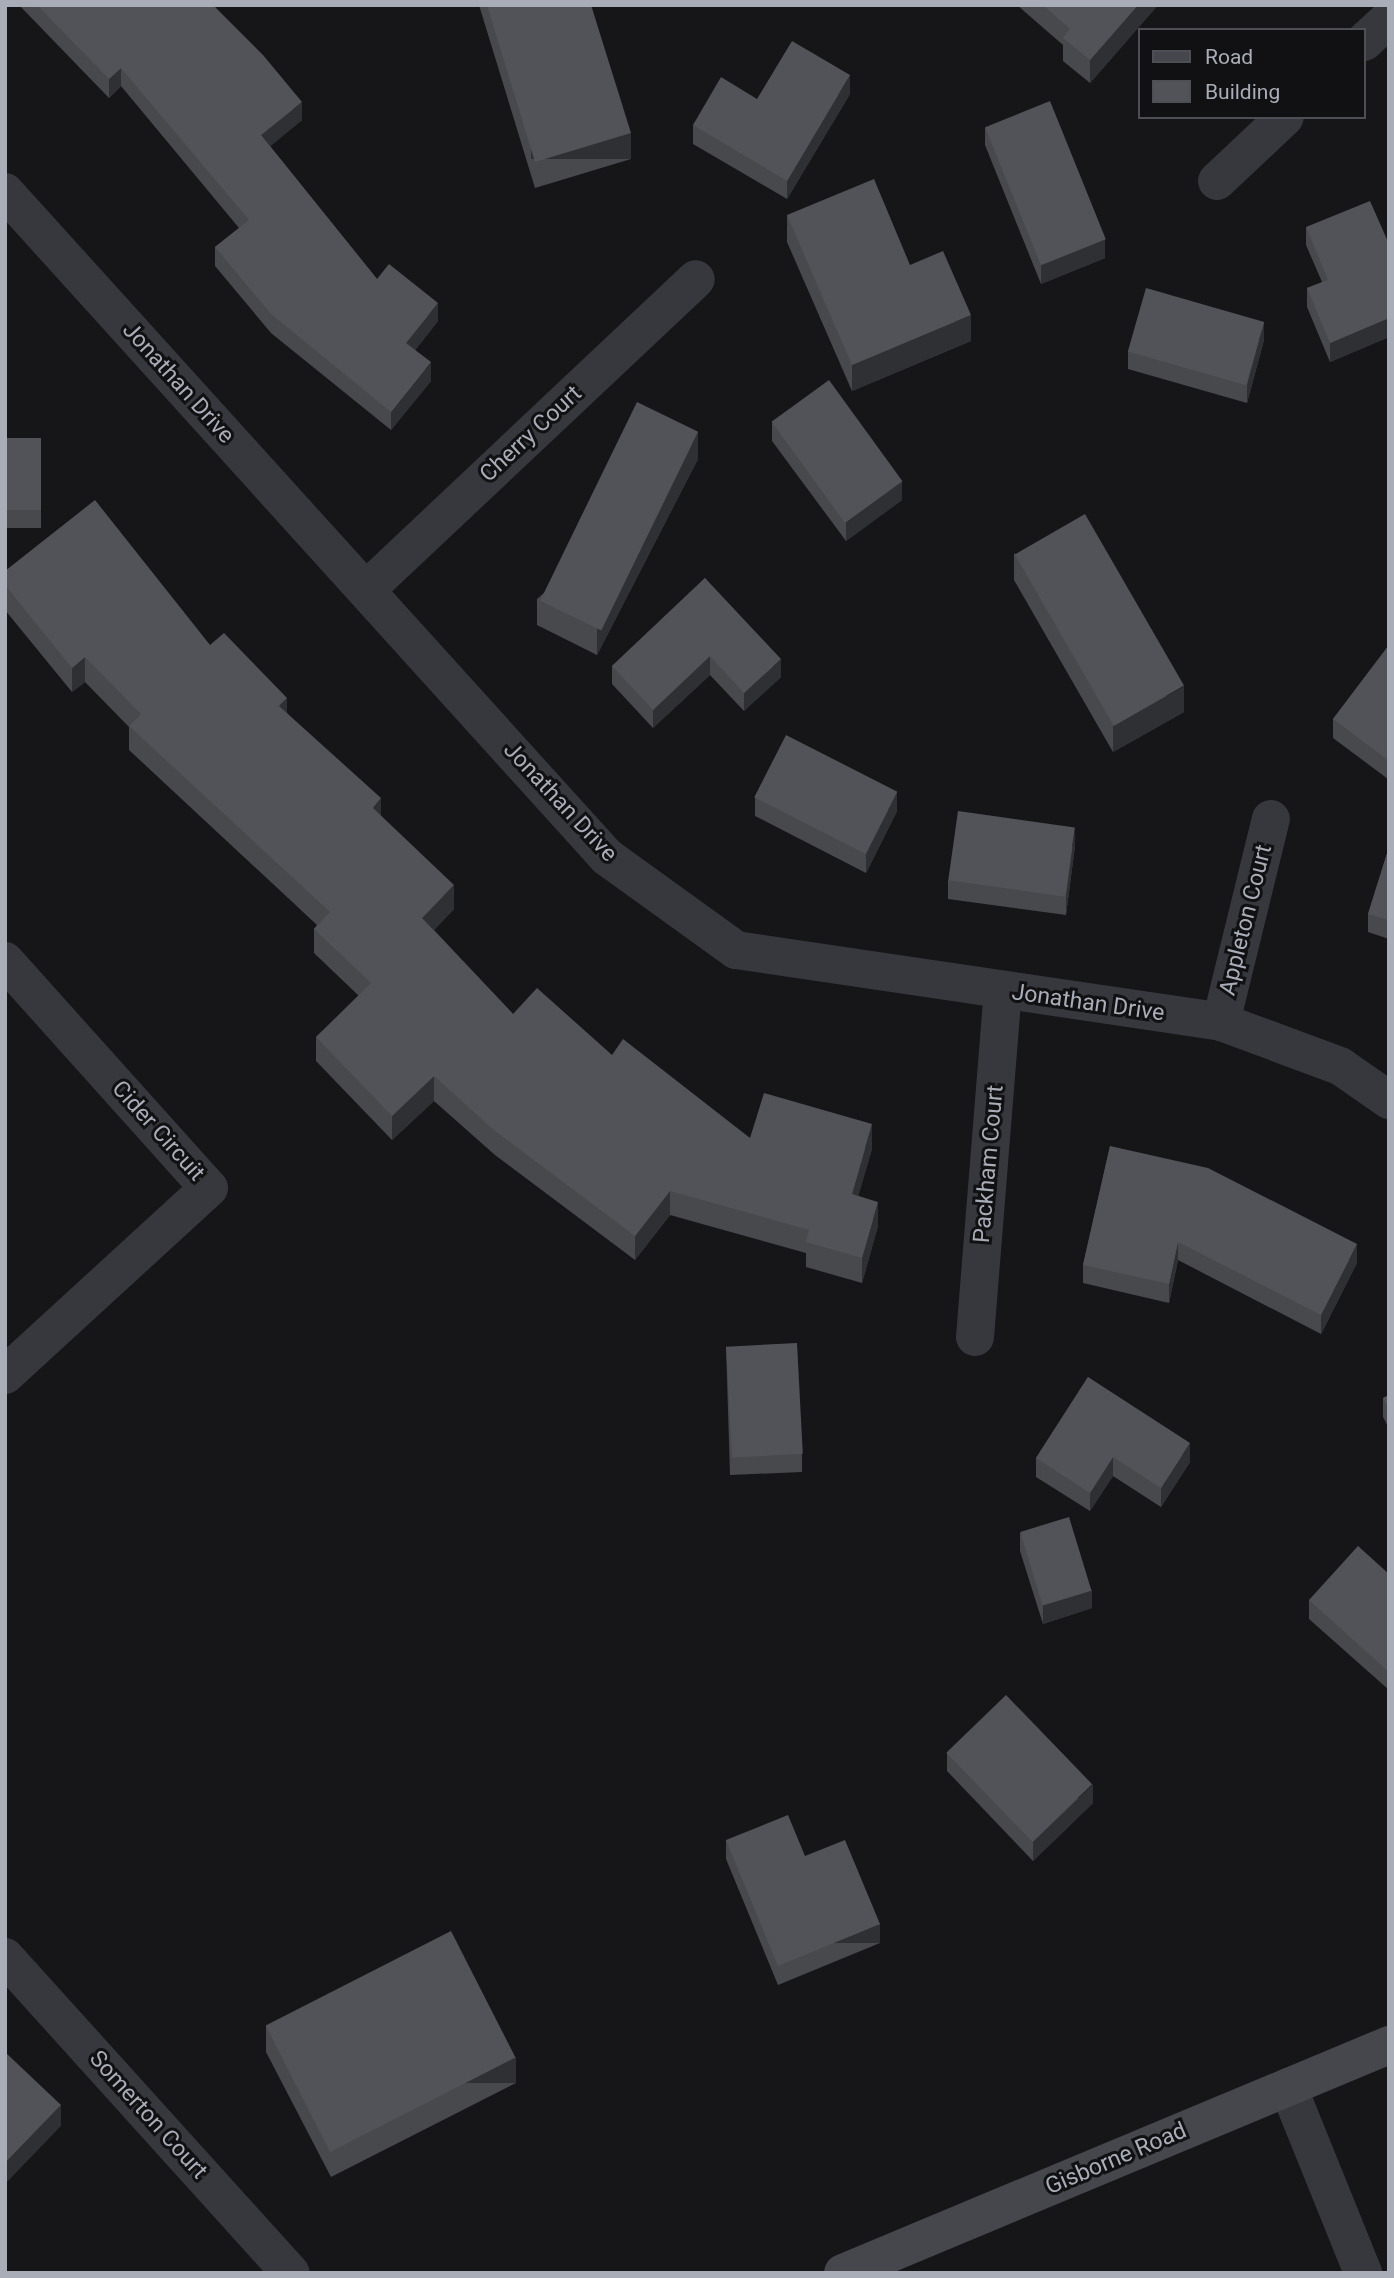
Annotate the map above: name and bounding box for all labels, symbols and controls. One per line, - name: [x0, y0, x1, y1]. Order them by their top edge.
- legend: [1138, 28, 1366, 119]
- text: Road: [1205, 45, 1253, 69]
- text: Building: [1205, 80, 1280, 104]
- street label: Jonathan Drive: [116, 317, 240, 449]
- street label: Cherry Court: [474, 380, 588, 488]
- street label: Jonathan Drive: [497, 736, 623, 868]
- street label: Appleton Court: [1214, 842, 1278, 998]
- street label: Jonathan Drive: [1010, 979, 1166, 1027]
- street label: Cider Circuit: [106, 1075, 210, 1187]
- street label: Packham Court: [968, 1084, 1010, 1244]
- street label: Somerton Court: [83, 2045, 213, 2185]
- street label: Gisborne Road: [1041, 2117, 1191, 2201]

